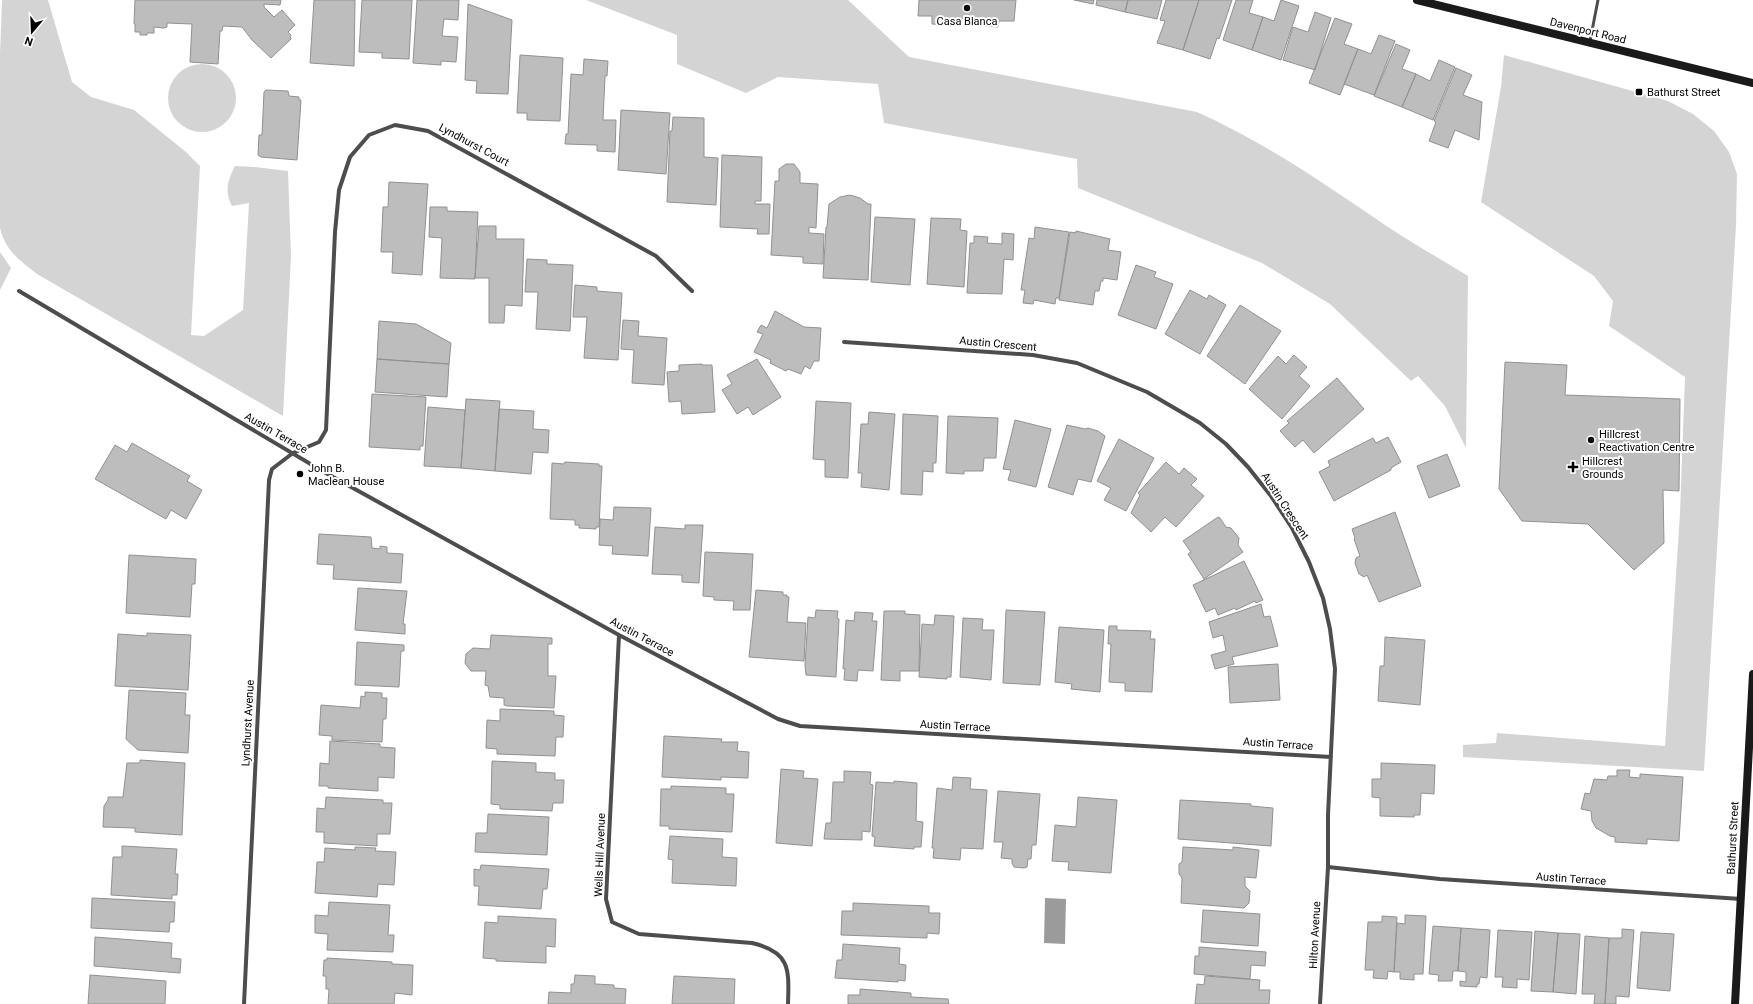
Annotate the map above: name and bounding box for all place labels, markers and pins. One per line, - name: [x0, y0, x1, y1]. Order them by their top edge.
- marker: Casa Blanca: [962, 3, 972, 13]
- place label: Casa Blanca: [937, 15, 997, 28]
- place label: Bathurst Street: [1647, 86, 1721, 99]
- marker: Bathurst Street: [1634, 87, 1644, 97]
- place label: Hillcrest Reactivation Centre: [1599, 428, 1694, 454]
- marker: Hillcrest Reactivation Centre: [1586, 435, 1596, 445]
- place label: Hillcrest Grounds: [1582, 455, 1624, 481]
- marker: Hillcrest Grounds: [1567, 461, 1579, 473]
- place label: John B. Maclean House: [308, 462, 385, 488]
- marker: John B. Maclean House: [295, 469, 305, 479]

